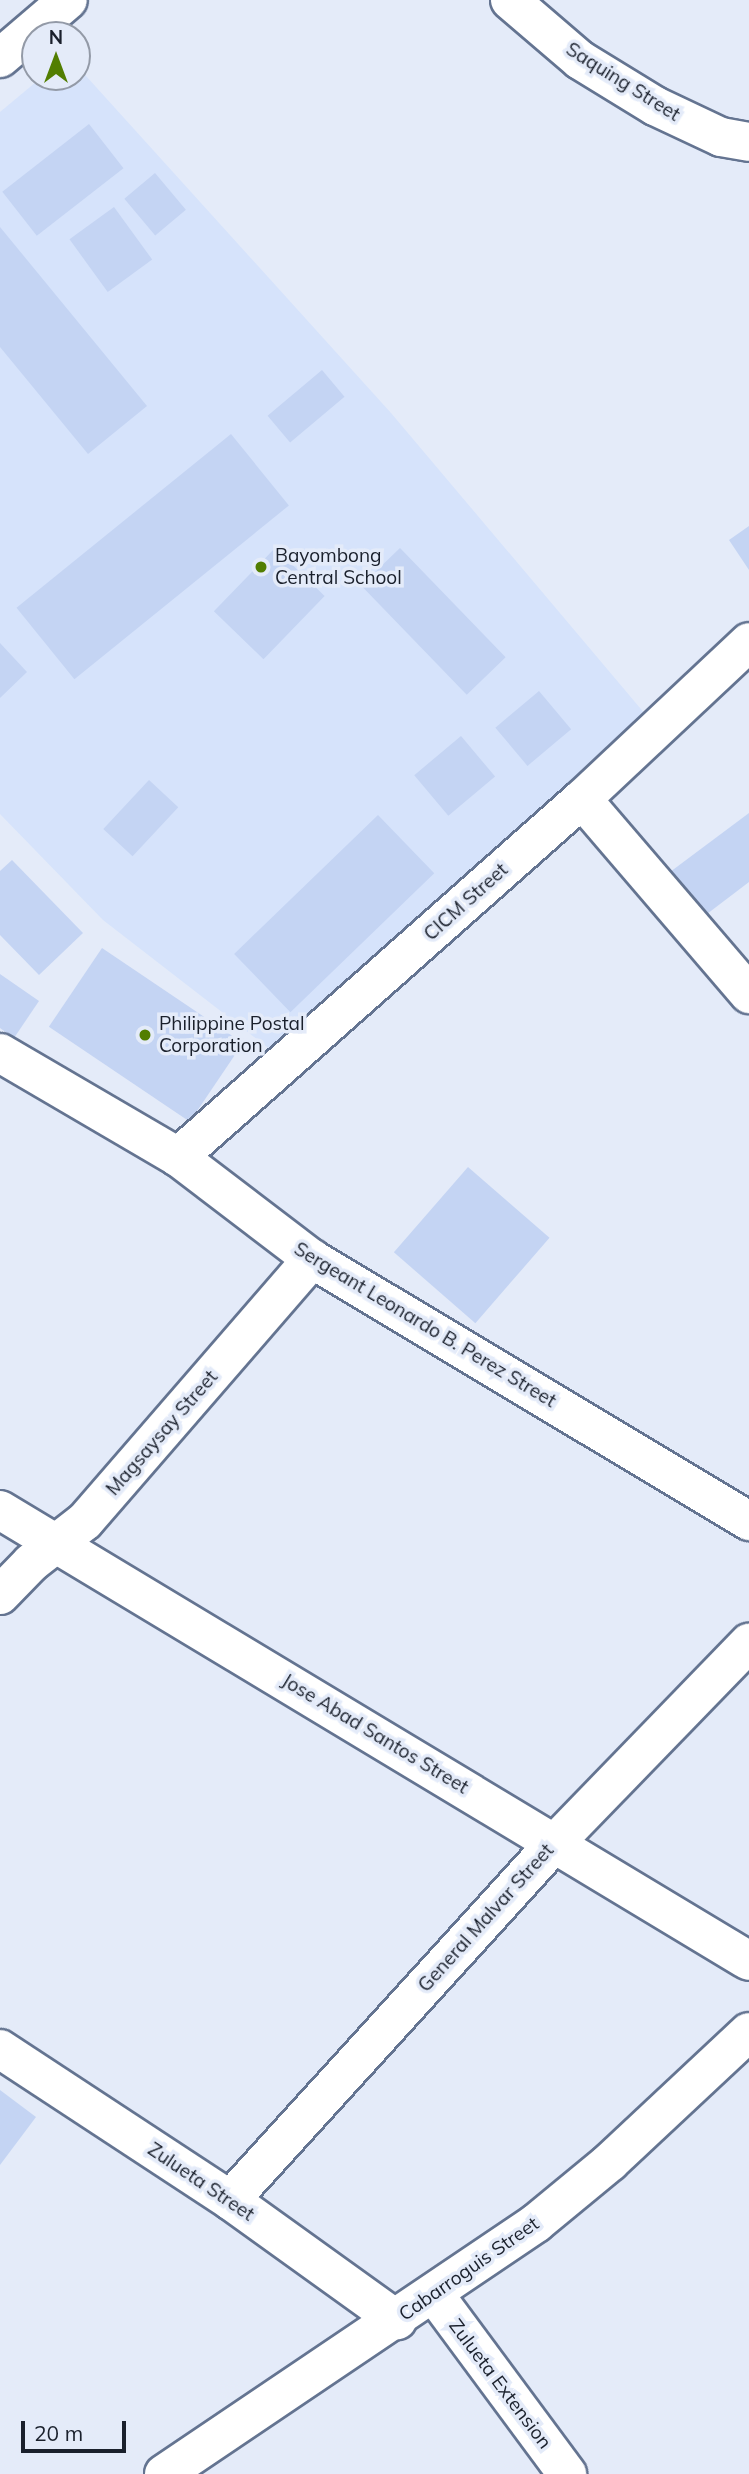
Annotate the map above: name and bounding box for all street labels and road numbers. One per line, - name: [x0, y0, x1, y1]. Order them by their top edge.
- street label: Saquing Street: [562, 38, 684, 126]
- street label: CICM Street: [419, 858, 513, 946]
- street label: Sergeant Leonardo B. Perez Street: [290, 1238, 560, 1412]
- street label: Magsaysay Street: [102, 1366, 222, 1500]
- street label: Jose Abad Santos Street: [278, 1669, 472, 1799]
- street label: General Malvar Street: [414, 1839, 558, 1997]
- street label: Zulueta Street: [143, 2138, 259, 2226]
- street label: Cabarroguis Street: [395, 2212, 543, 2326]
- street label: Zulueta Extension: [444, 2315, 556, 2453]

